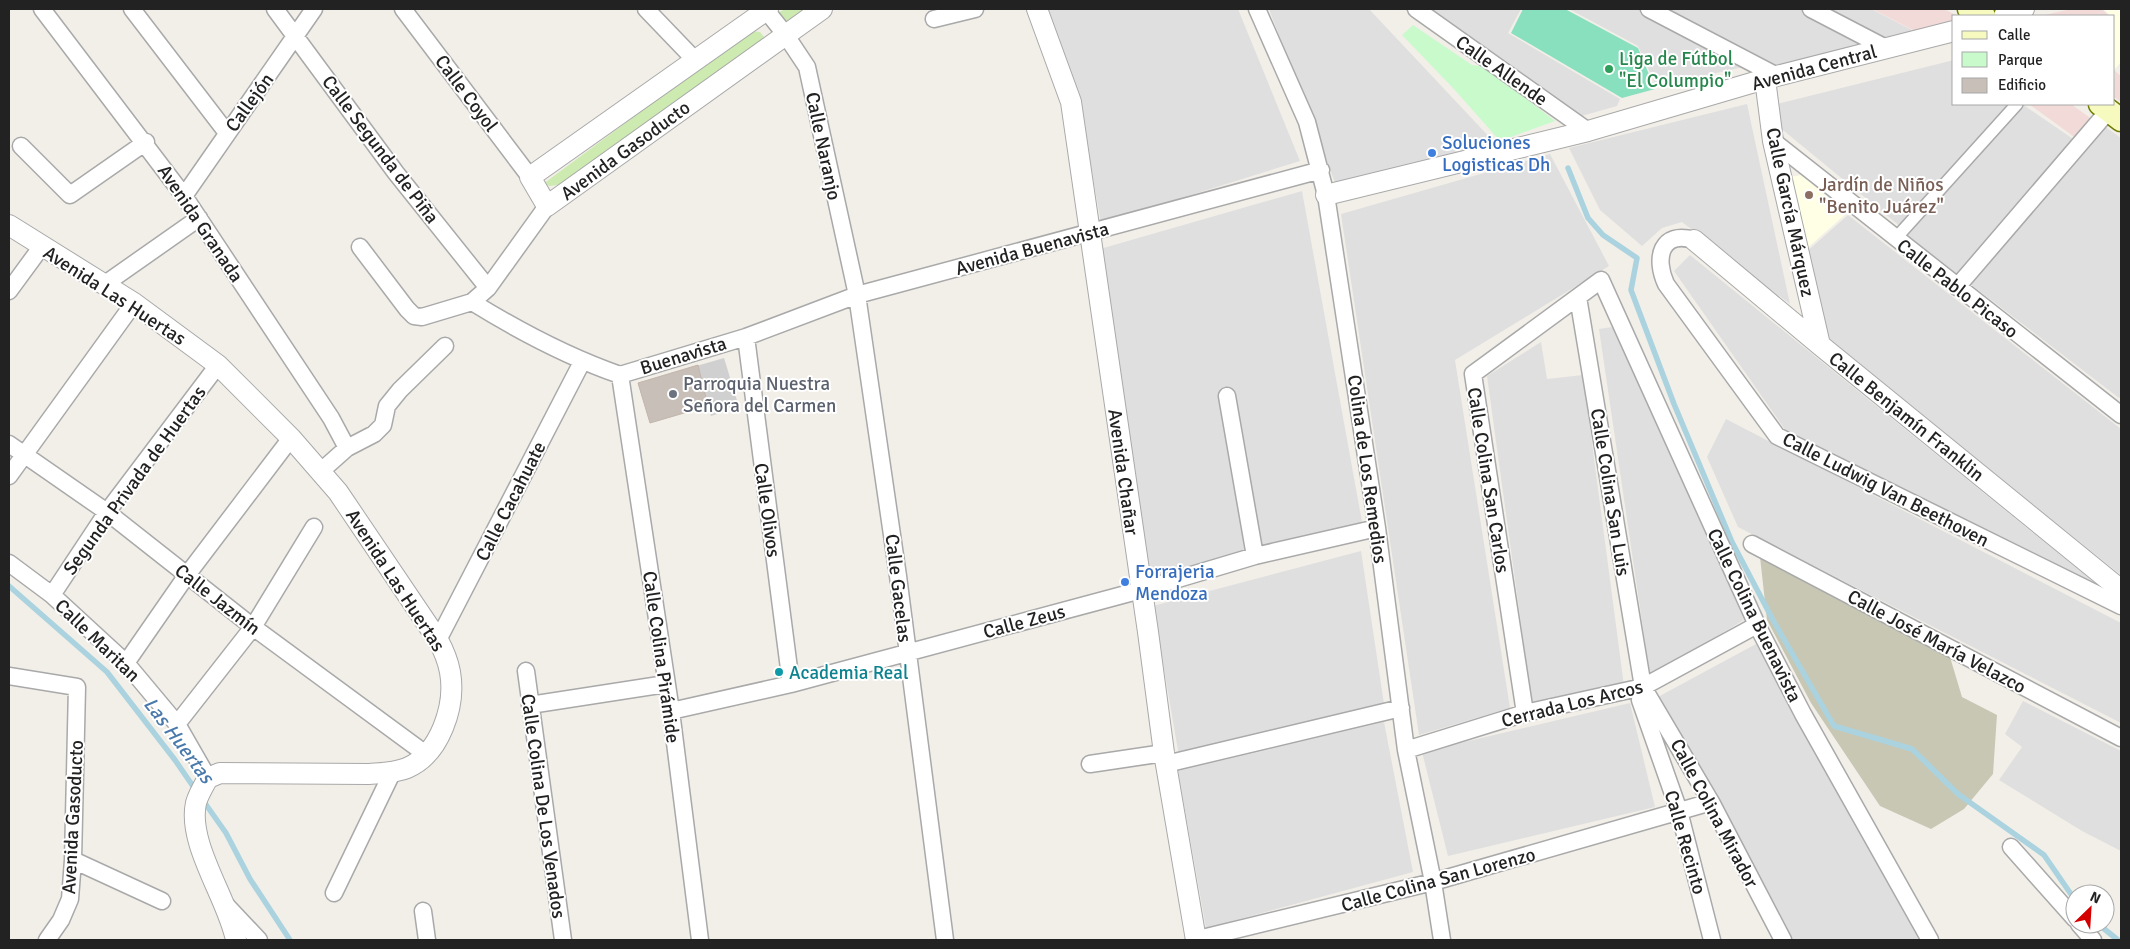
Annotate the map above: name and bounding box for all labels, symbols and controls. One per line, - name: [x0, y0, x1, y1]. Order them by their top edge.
- legend: [1952, 15, 2115, 105]
- text: Calle: [1998, 26, 2031, 44]
- street label: Calle Allende: [1451, 30, 1552, 111]
- street label: Avenida Central: [1749, 40, 1879, 96]
- place label: Liga de Fútbol "El Columpio": [1619, 47, 1733, 93]
- street label: Calle Coyol: [429, 50, 503, 137]
- text: Parque: [1998, 51, 2043, 69]
- marker: Liga de Fútbol "El Columpio": [1603, 63, 1615, 75]
- street label: Callejón: [220, 69, 279, 137]
- street label: Calle Segunda de Piña: [316, 71, 444, 229]
- text: Edificio: [1998, 76, 2046, 94]
- street label: Calle Naranjo: [800, 90, 846, 203]
- street label: Avenida Gasoducto: [556, 96, 695, 206]
- street label: Calle García Márquez: [1760, 125, 1820, 299]
- place label: Soluciones Logisticas Dh: [1442, 131, 1550, 177]
- marker: Soluciones Logisticas Dh: [1426, 147, 1438, 159]
- street label: Avenida Granada: [152, 160, 248, 287]
- place label: Jardín de Niños "Benito Juárez": [1819, 173, 1944, 219]
- marker: Jardín de Niños "Benito Juárez": [1803, 189, 1815, 201]
- street label: Avenida Buenavista: [953, 217, 1112, 281]
- street label: Calle Pablo Picaso: [1892, 234, 2023, 344]
- street label: Avenida Las Huertas: [39, 241, 190, 351]
- street label: Buenavista: [637, 331, 729, 380]
- street label: Calle Benjamín Franklin: [1824, 347, 1989, 487]
- place label: Parroquia Nuestra Señora del Carmen: [683, 372, 836, 418]
- street label: Colina de Los Remedios: [1342, 373, 1392, 565]
- street label: Segunda Privada de Huertas: [58, 381, 212, 580]
- street label: Calle Colina San Carlos: [1461, 386, 1515, 575]
- marker: Parroquia Nuestra Señora del Carmen: [667, 388, 679, 400]
- street label: Calle Colina San Luis: [1585, 407, 1635, 578]
- street label: Avenida Chañar: [1102, 408, 1144, 537]
- street label: Calle Ludwig Van Beethoven: [1778, 427, 1993, 552]
- street label: Calle Cacahuate: [470, 438, 551, 565]
- street label: Calle Olivos: [749, 461, 786, 559]
- street label: Avenida Las Huertas: [340, 505, 450, 656]
- street label: Calle Colina Buenavista: [1702, 524, 1807, 706]
- street label: Calle Gacelas: [879, 533, 917, 644]
- street label: Calle Jazmín: [170, 559, 265, 641]
- place label: Forrajeria Mendoza: [1135, 560, 1215, 606]
- street label: Calle Colina Pirámide: [637, 569, 685, 745]
- marker: Forrajeria Mendoza: [1119, 576, 1131, 588]
- street label: Calle José María Velazco: [1843, 585, 2030, 699]
- street label: Calle Maritan: [50, 594, 145, 687]
- street label: Calle Zeus: [981, 600, 1068, 644]
- place label: Academia Real: [789, 661, 909, 685]
- marker: Academia Real: [773, 666, 785, 678]
- street label: Cerrada Los Arcos: [1499, 675, 1646, 733]
- water label: Las Huertas: [138, 692, 221, 790]
- street label: Calle Colina De Los Venados: [515, 692, 571, 920]
- street label: Calle Colina Mirador: [1665, 735, 1764, 892]
- street label: Avenida Gasoducto: [57, 739, 89, 895]
- street label: Calle Recinto: [1659, 787, 1711, 897]
- street label: Calle Colina San Lorenzo: [1339, 842, 1538, 917]
- north arrow: [2065, 884, 2115, 934]
- text: N: [2087, 888, 2103, 907]

